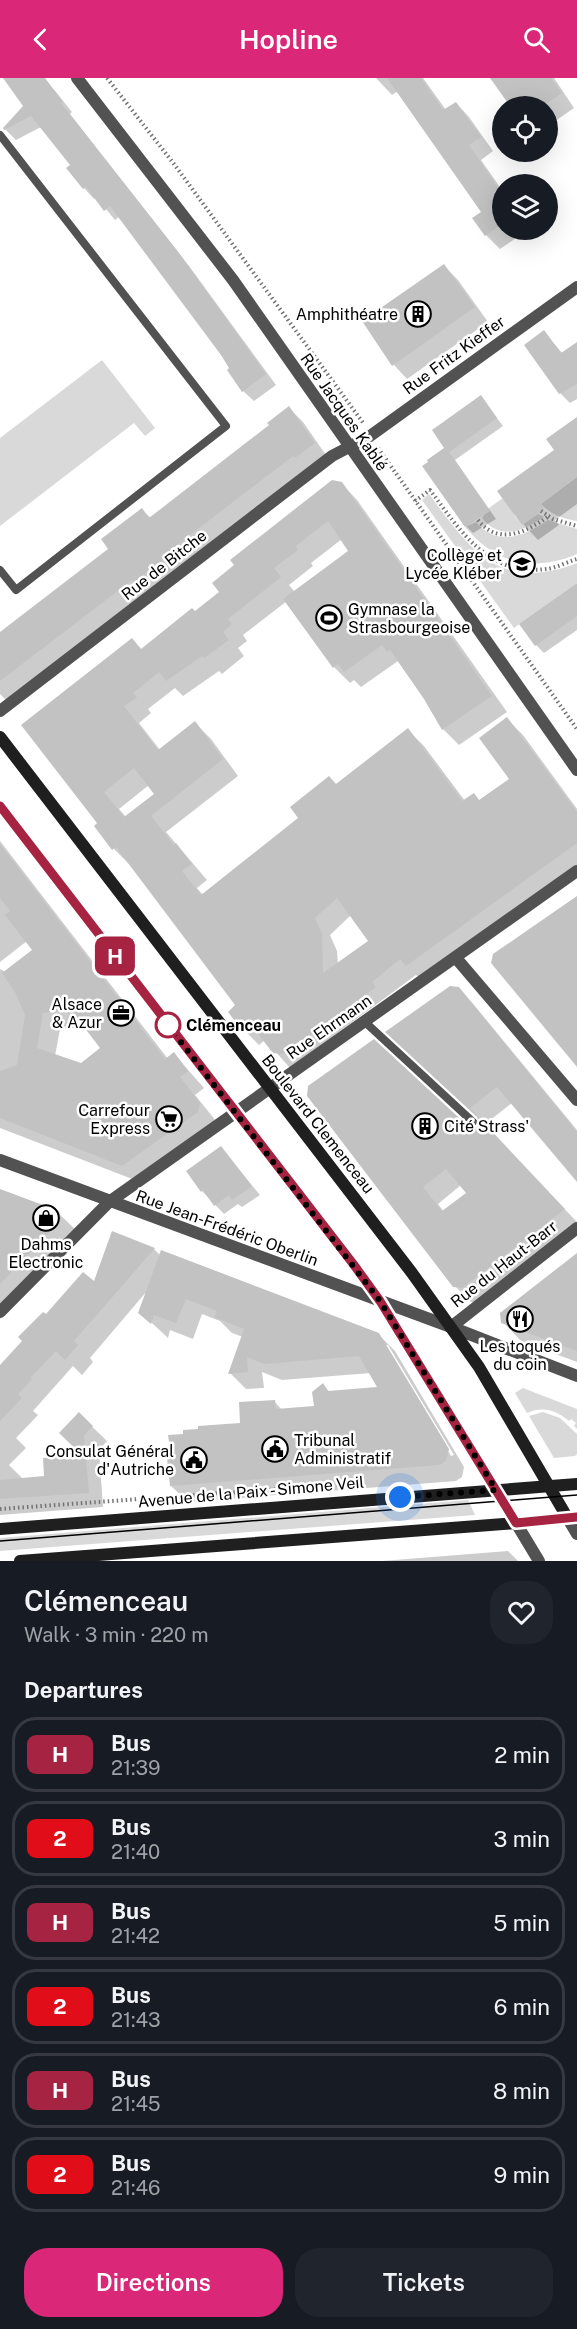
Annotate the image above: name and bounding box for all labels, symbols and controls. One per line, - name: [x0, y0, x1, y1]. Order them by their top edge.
- icon: back: [24, 23, 57, 56]
- text: Hopline: [239, 23, 338, 55]
- icon: search: [520, 23, 553, 56]
- map controls: [492, 96, 558, 240]
- button: locate: [492, 96, 558, 162]
- button: layers: [492, 174, 558, 240]
- building icon: Amphithéatre: [403, 299, 433, 329]
- place label: Amphithéatre: [296, 305, 398, 324]
- street label: Rue Fritz Kieffer: [399, 312, 509, 398]
- street label: Rue Jacques Kablé: [296, 350, 392, 474]
- street label: Rue de Bitche: [118, 526, 210, 604]
- place label: Collège et Lycée Kléber: [405, 546, 502, 583]
- school or university icon: Collège et Lycée Kléber: [507, 549, 537, 579]
- place label: Gymnase la Strasbourgeoise: [348, 600, 470, 637]
- sports icon: Gymnase la Strasbourgeoise: [314, 603, 344, 633]
- line badge: H: [96, 936, 134, 976]
- text: H: [107, 944, 123, 969]
- street label: Rue Ehrmann: [283, 991, 375, 1063]
- place label: Alsace & Azur: [51, 995, 102, 1032]
- office icon: Alsace & Azur: [106, 998, 136, 1028]
- marker: Clémenceau: [155, 1012, 181, 1038]
- place label: Clémenceau: [186, 1016, 281, 1035]
- street label: Boulevard Clemenceau: [258, 1051, 378, 1197]
- place label: Carrefour Express: [78, 1101, 150, 1138]
- supermarket icon: Carrefour Express: [154, 1104, 184, 1134]
- building icon: Cité Strass': [410, 1111, 440, 1141]
- place label: Cité Strass': [444, 1117, 529, 1136]
- street label: Rue Jean-Frédéric Oberlin: [133, 1186, 321, 1270]
- shop icon: Dahms Electronic: [31, 1203, 61, 1233]
- street label: Rue du Haut-Barr: [447, 1217, 561, 1311]
- place label: Dahms Electronic: [9, 1235, 83, 1272]
- restaurant icon: Les toqués du coin: [505, 1304, 535, 1334]
- place label: Les toqués du coin: [480, 1337, 560, 1374]
- place label: Tribunal Administratif: [294, 1431, 391, 1468]
- public building icon: Tribunal Administratif: [260, 1434, 290, 1464]
- place label: Consulat Général d'Autriche: [45, 1442, 174, 1479]
- public building icon: Consulat Général d'Autriche: [179, 1445, 209, 1475]
- street label: Avenue de la Paix - Simone Veil: [137, 1473, 365, 1511]
- your location: [385, 1482, 415, 1512]
- button: heart: [490, 1581, 553, 1644]
- text: Clémenceau: [24, 1584, 188, 1617]
- text: Walk · 3 min · 220 m: [24, 1623, 208, 1647]
- text: Departures: [24, 1677, 143, 1703]
- text: Bus: [111, 1730, 151, 1756]
- text: H: [52, 1742, 68, 1767]
- text: 2 min: [494, 1742, 550, 1768]
- text: 21:39: [111, 1756, 161, 1780]
- text: Bus: [111, 1814, 151, 1840]
- text: 2: [53, 1826, 67, 1851]
- text: 3 min: [493, 1826, 550, 1852]
- text: 21:40: [111, 1840, 160, 1864]
- text: Bus: [111, 1898, 151, 1924]
- text: H: [52, 1910, 68, 1935]
- text: 5 min: [493, 1910, 550, 1936]
- text: 21:42: [111, 1924, 160, 1948]
- text: Bus: [111, 1982, 151, 2008]
- text: 2: [53, 1994, 67, 2019]
- text: 6 min: [494, 1994, 550, 2020]
- text: 21:43: [111, 2008, 161, 2032]
- text: Bus: [111, 2066, 151, 2092]
- text: H: [52, 2078, 68, 2103]
- text: 8 min: [493, 2078, 550, 2104]
- text: 21:45: [111, 2092, 161, 2116]
- text: Bus: [111, 2150, 151, 2176]
- text: 2: [53, 2162, 67, 2187]
- text: 9 min: [494, 2162, 550, 2188]
- text: 21:46: [111, 2176, 160, 2200]
- button: Directions: [24, 2248, 283, 2317]
- button: Tickets: [295, 2248, 553, 2317]

